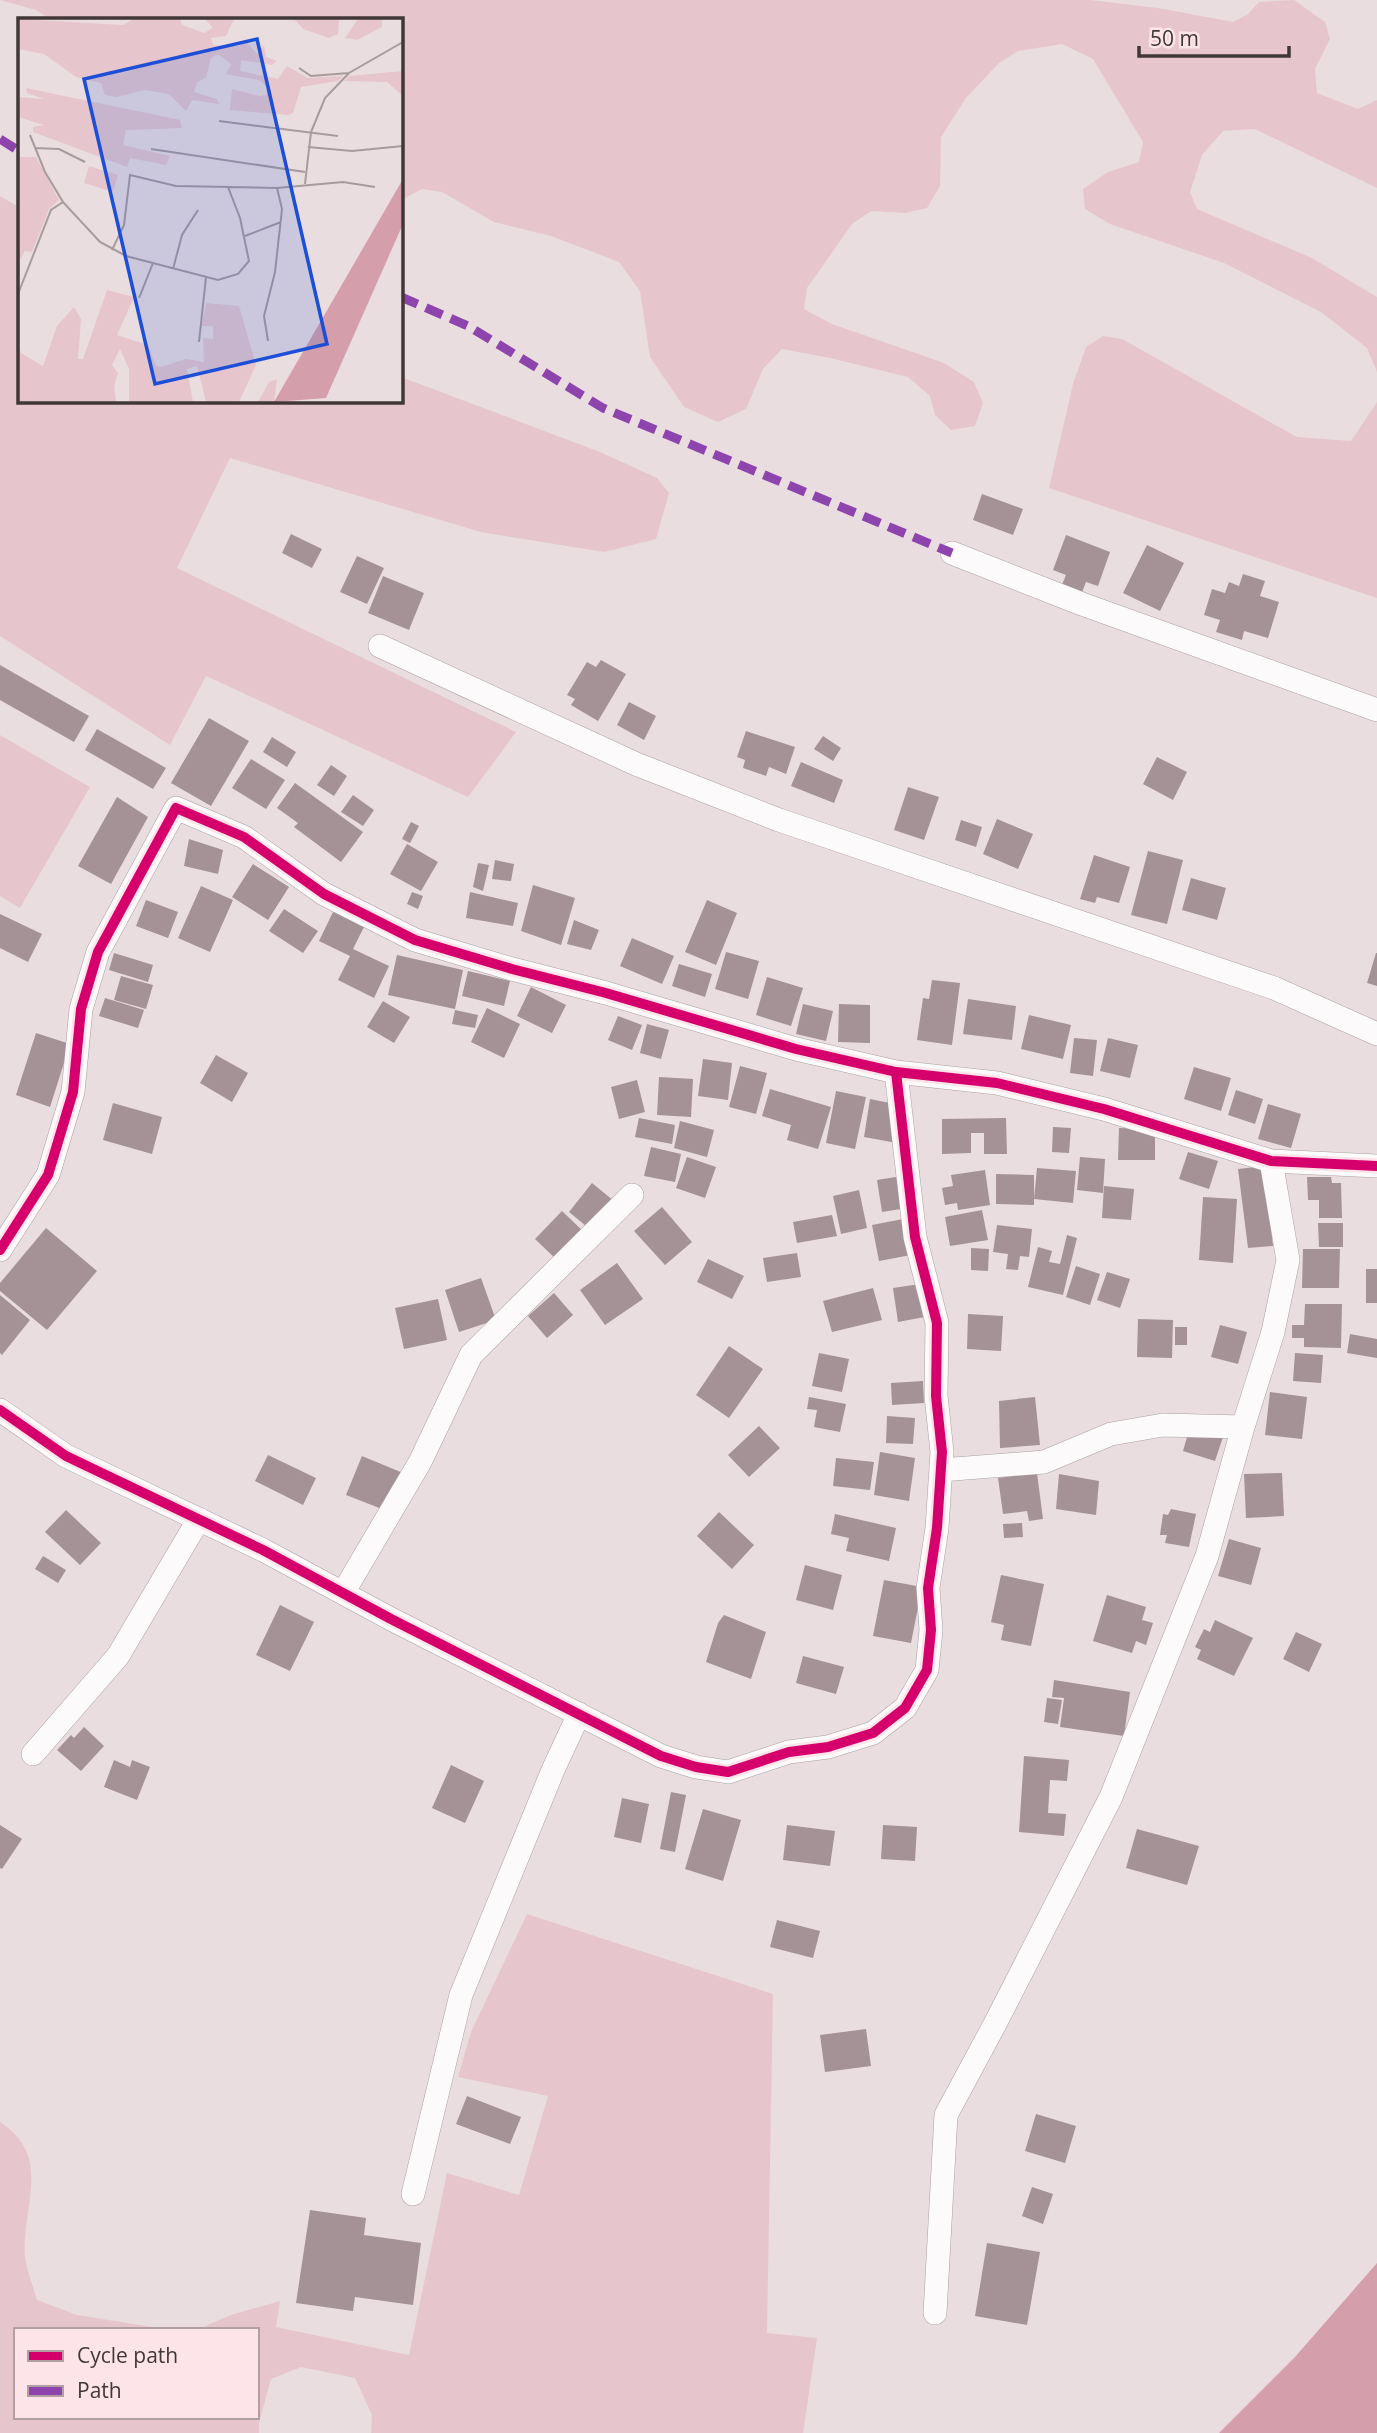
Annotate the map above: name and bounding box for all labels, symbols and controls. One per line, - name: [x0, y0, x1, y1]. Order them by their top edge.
- scale bar: [1139, 14, 1290, 58]
- inset map: [18, 18, 402, 402]
- text: 50 m: [1150, 24, 1199, 52]
- legend: [14, 2328, 259, 2419]
- text: Cycle path: [77, 2341, 178, 2369]
- text: Path: [77, 2376, 122, 2404]

